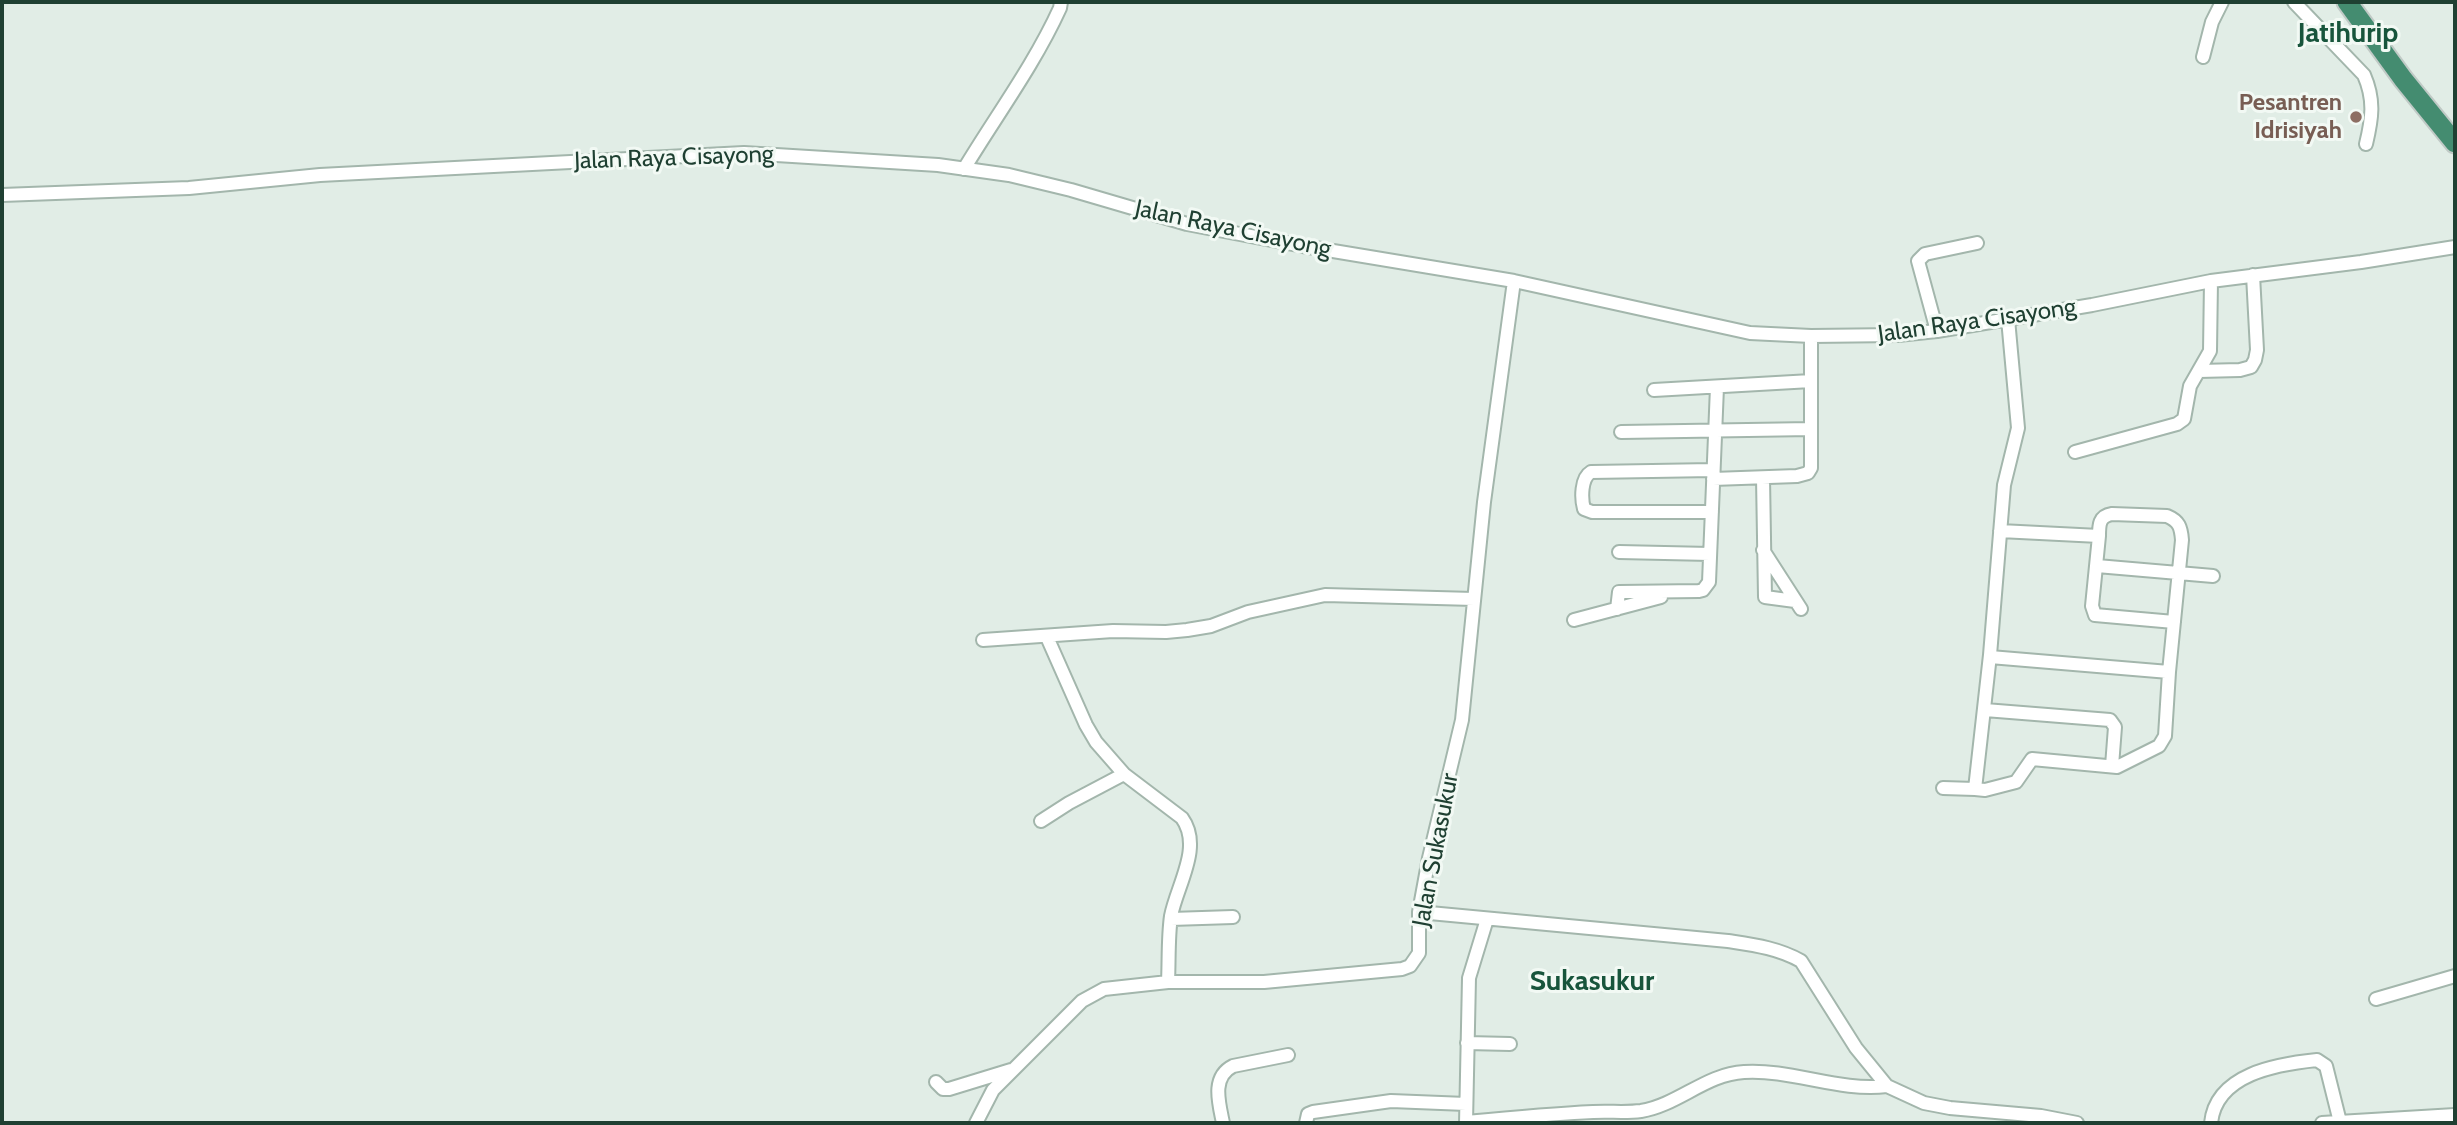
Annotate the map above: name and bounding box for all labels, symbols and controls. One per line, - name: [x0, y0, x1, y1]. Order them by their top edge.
- district label: Jatihurip: [2298, 17, 2398, 51]
- place label: Pesantren Idrisiyah: [2239, 89, 2342, 145]
- marker: Pesantren Idrisiyah: [2348, 109, 2364, 125]
- street label: Jalan Raya Cisayong: [574, 140, 774, 176]
- street label: Jalan Raya Cisayong: [1132, 194, 1334, 264]
- street label: Jalan Raya Cisayong: [1876, 293, 2078, 349]
- street label: Jalan Sukasukur: [1407, 771, 1465, 929]
- district label: Sukasukur: [1530, 965, 1654, 999]

